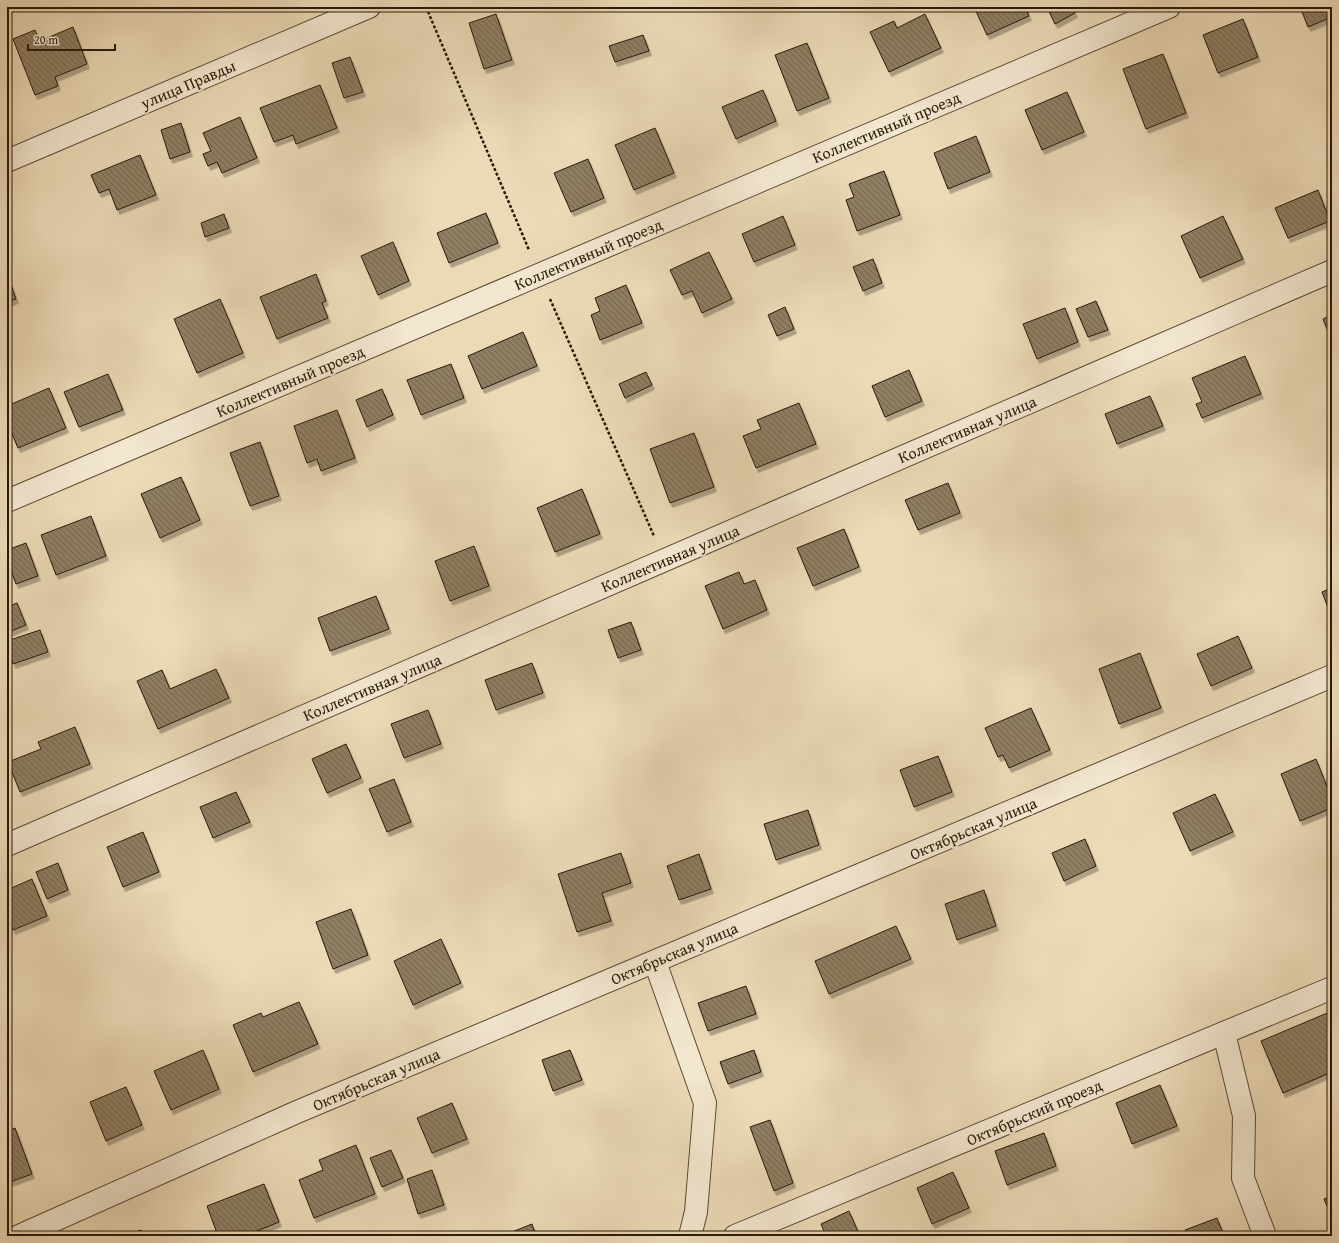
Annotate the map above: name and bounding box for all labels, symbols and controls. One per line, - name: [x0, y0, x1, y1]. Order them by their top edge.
- scale bar: [28, 26, 115, 52]
- text: 20 m: [34, 31, 58, 48]
- street label: улица Правды: [136, 53, 239, 115]
- street label: Коллективный проезд: [808, 85, 964, 169]
- street label: Коллективный проезд: [510, 212, 666, 296]
- street label: Коллективный проезд: [212, 339, 368, 423]
- street label: Коллективная улица: [894, 389, 1040, 469]
- street label: Коллективная улица: [597, 518, 743, 598]
- street label: Коллективная улица: [299, 647, 445, 727]
- street label: Октябрьская улица: [906, 790, 1041, 866]
- street label: Октябрьская улица: [607, 915, 742, 991]
- street label: Октябрьская улица: [309, 1041, 444, 1117]
- street label: Октябрьский проезд: [962, 1072, 1106, 1151]

